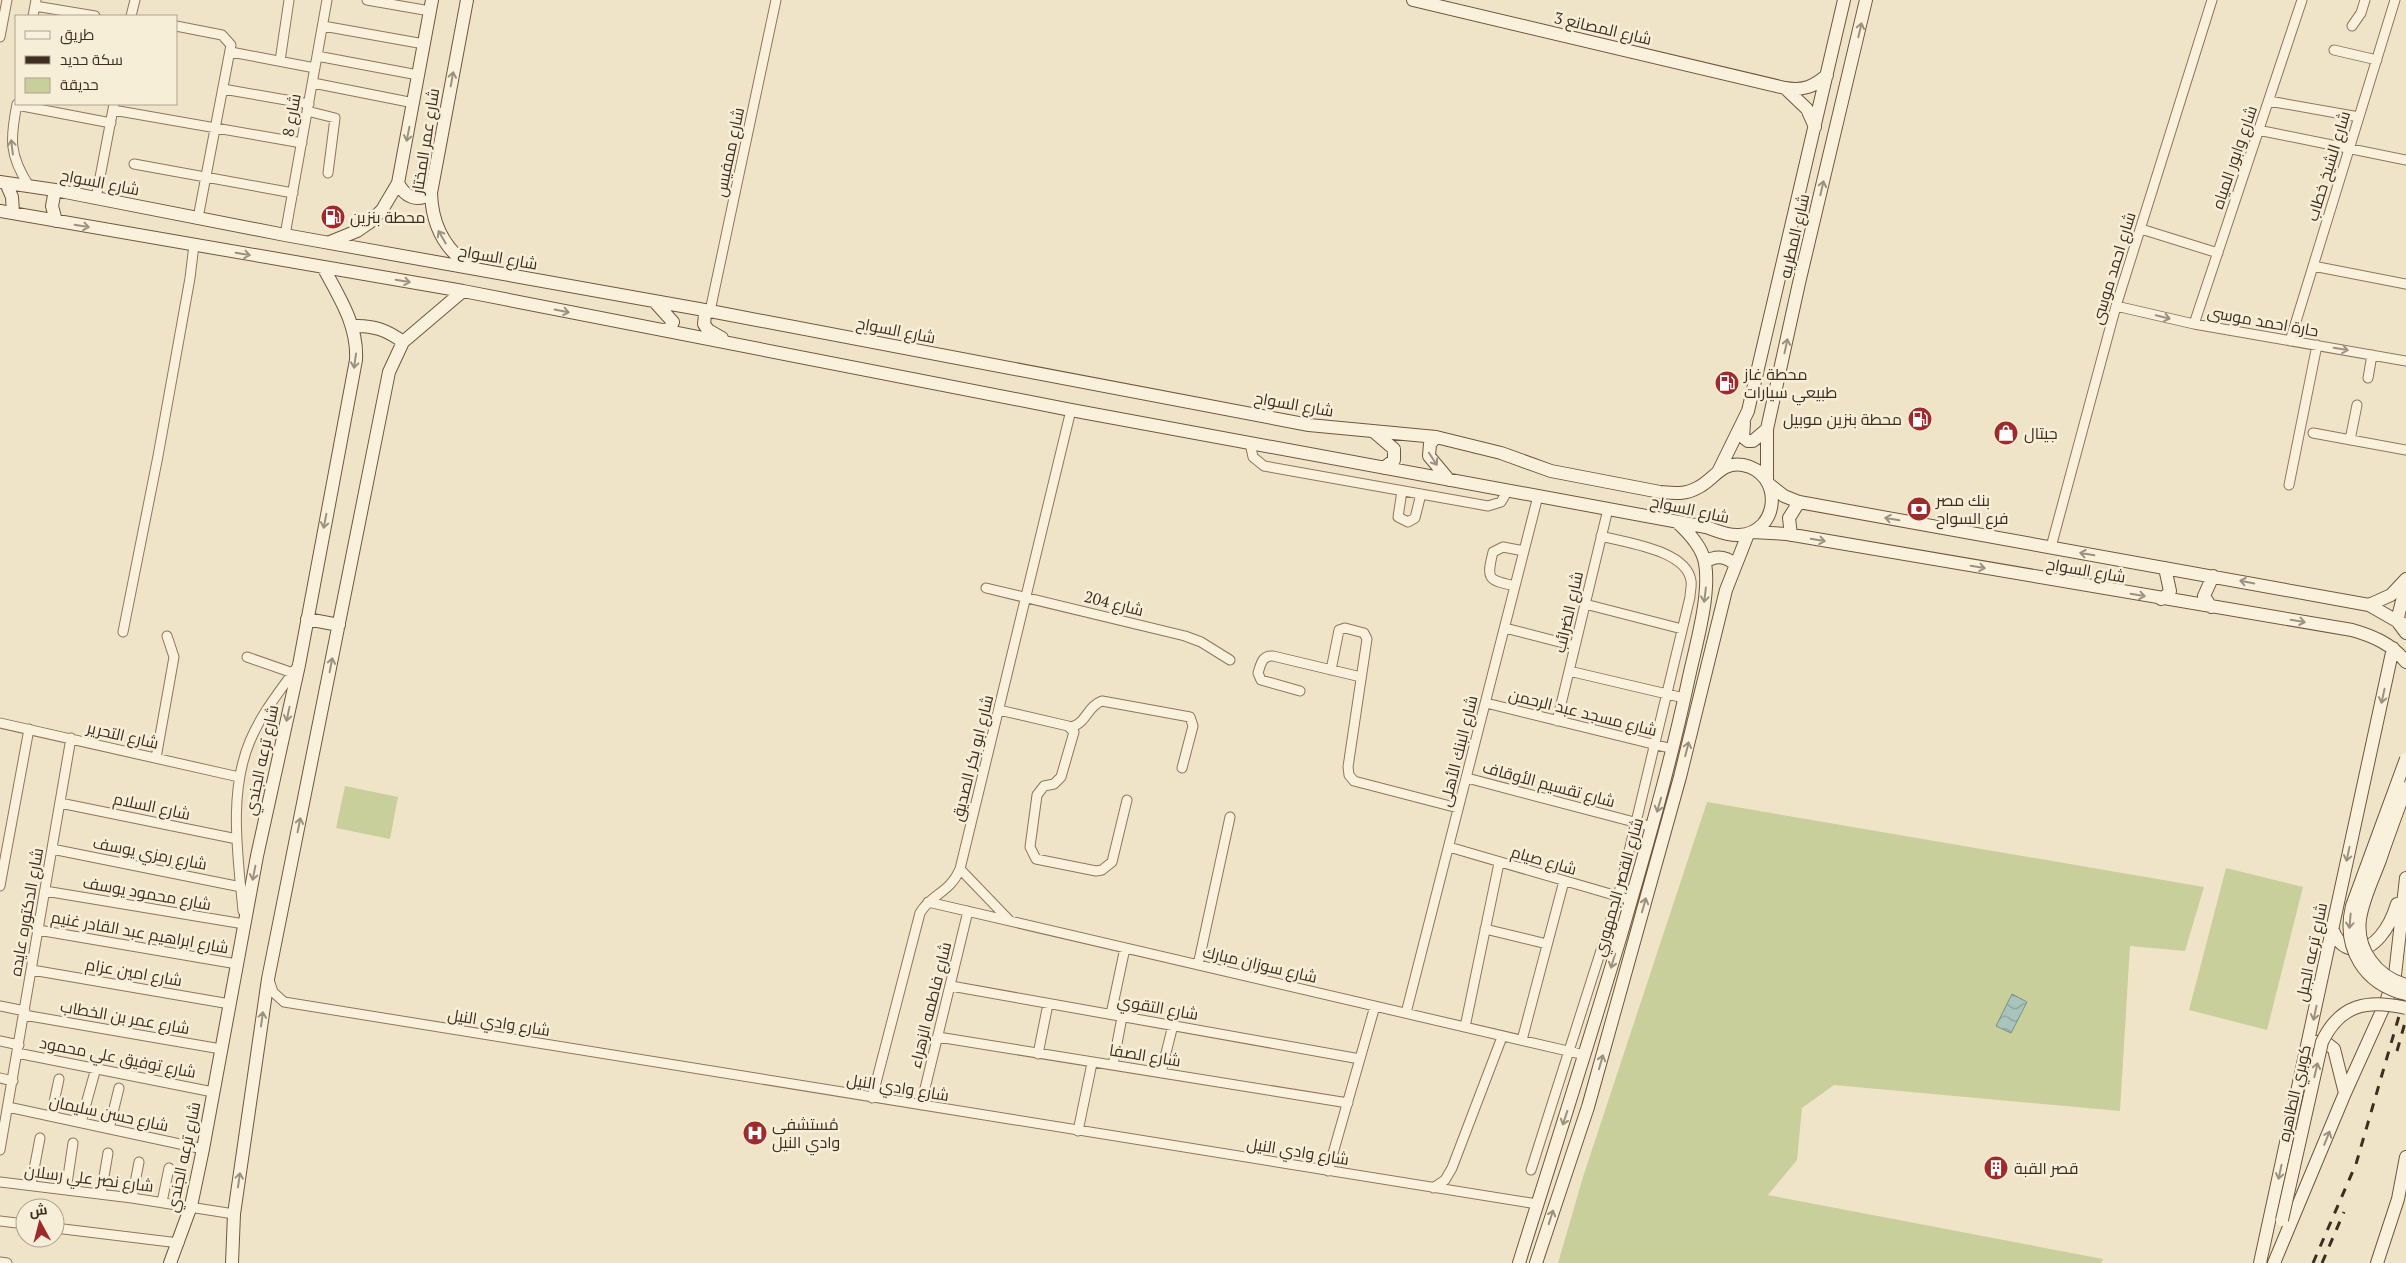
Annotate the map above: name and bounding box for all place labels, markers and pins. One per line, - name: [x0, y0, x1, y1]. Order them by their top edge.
- fuel station icon: محطة بنزين: [320, 204, 346, 230]
- place label: محطة بنزين: [350, 206, 426, 228]
- place label: محطة غاز طبيعي سيارات: [1743, 363, 1837, 406]
- fuel station icon: محطة غاز طبيعي سيارات: [1714, 370, 1740, 396]
- fuel station icon: محطة بنزين موبيل: [1907, 406, 1933, 432]
- place label: محطة بنزين موبيل: [1783, 408, 1902, 430]
- shop icon: جيتال: [1993, 420, 2019, 446]
- place label: جيتال: [2024, 422, 2058, 444]
- place label: بنك مصر فرع السواح: [1935, 489, 2009, 530]
- bank icon: بنك مصر فرع السواح: [1906, 496, 1932, 522]
- place label: مُستشفى وادي النيل: [772, 1113, 840, 1156]
- hospital icon: مُستشفى وادي النيل: [742, 1120, 768, 1146]
- building icon: قصر القبة: [1983, 1155, 2009, 1181]
- place label: قصر القبة: [2014, 1157, 2078, 1179]

